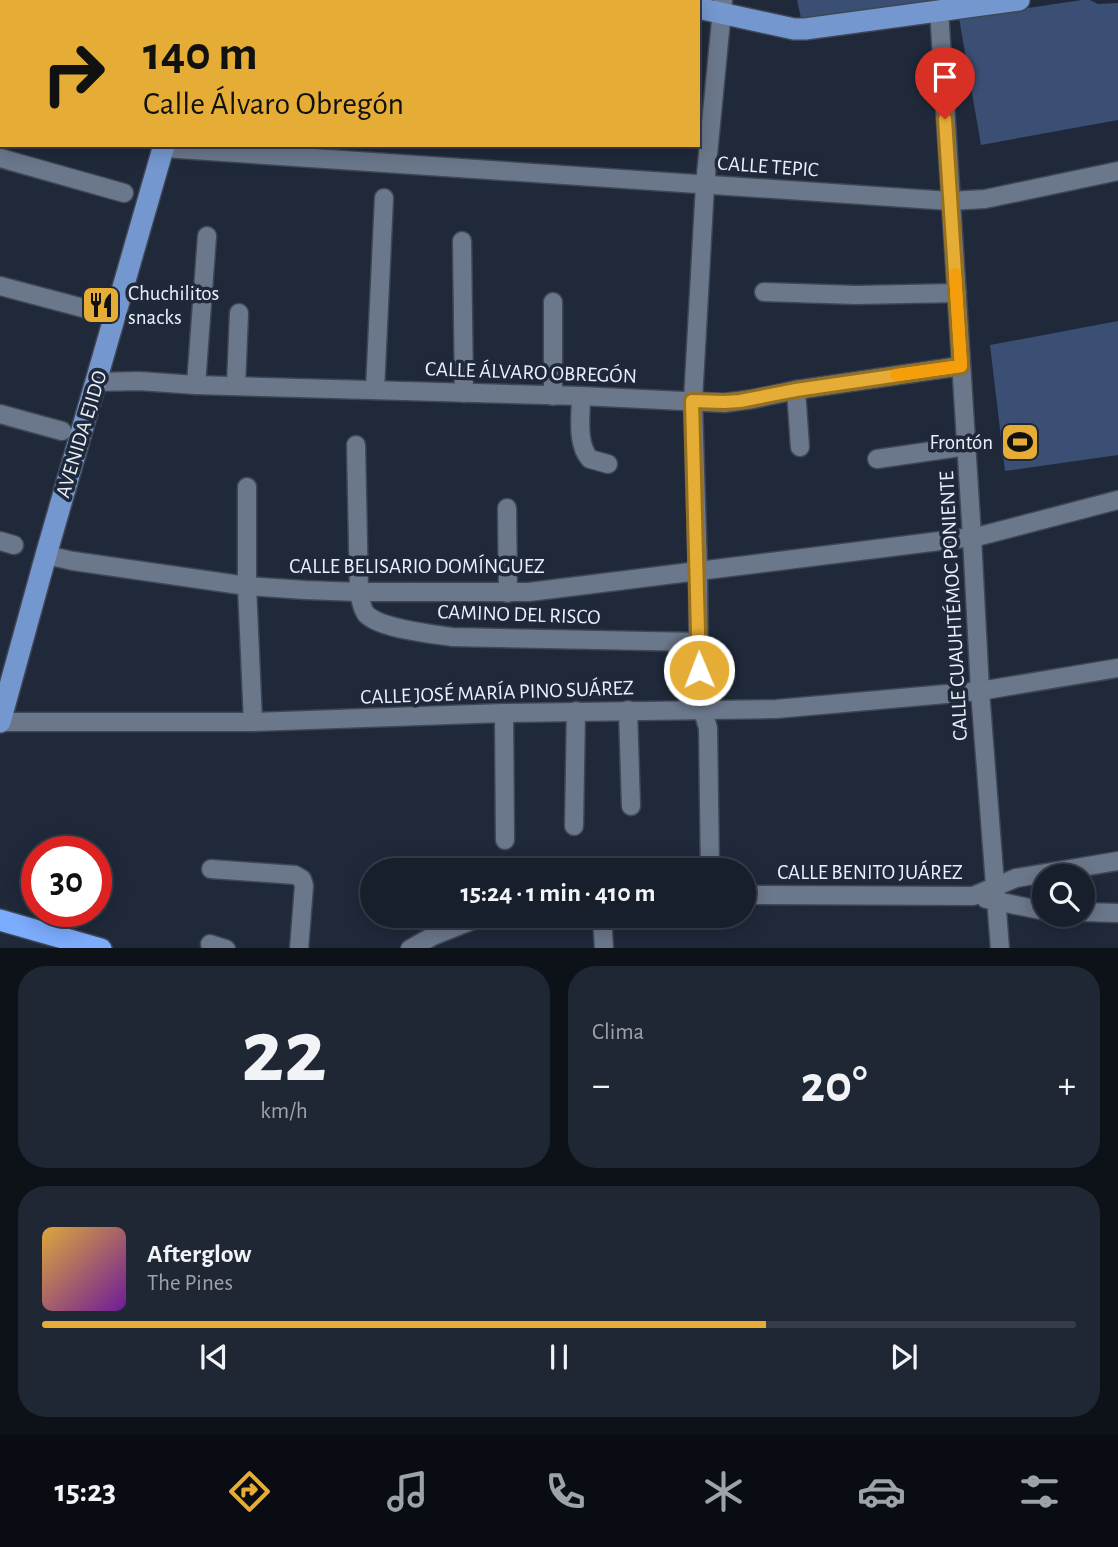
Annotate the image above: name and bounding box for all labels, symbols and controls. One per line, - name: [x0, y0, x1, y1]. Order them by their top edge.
- icon: right: [28, 28, 119, 119]
- text: 140 m: [143, 30, 258, 79]
- pin: [915, 47, 975, 119]
- icon: arrive: [926, 58, 964, 96]
- text: Calle Álvaro Obregón: [143, 88, 404, 120]
- street label: CALLE TEPIC: [717, 152, 819, 181]
- place label: Chuchilitos snacks: [128, 283, 219, 328]
- restaurant icon: Chuchilitos snacks: [80, 284, 122, 326]
- street label: CALLE ÁLVARO OBREGÓN: [425, 356, 637, 387]
- street label: AVENIDA EJIDO: [52, 368, 111, 500]
- sports icon: Frontón: [999, 421, 1041, 463]
- place label: Frontón: [930, 432, 993, 453]
- street label: CALLE CUAUHTÉMOC PONIENTE: [934, 470, 971, 742]
- street label: CALLE BELISARIO DOMÍNGUEZ: [289, 554, 545, 577]
- street label: CAMINO DEL RISCO: [437, 601, 601, 628]
- position arrow: [662, 633, 736, 707]
- street label: CALLE JOSÉ MARÍA PINO SUÁREZ: [360, 675, 634, 708]
- speed limit sign: 30: [21, 836, 112, 927]
- street label: CALLE BENITO JUÁREZ: [777, 860, 963, 883]
- map controls: [1032, 864, 1095, 927]
- button: search: [1032, 864, 1095, 927]
- text: 15:24 · 1 min · 410 m: [460, 880, 656, 906]
- text: 22: [241, 1007, 327, 1098]
- text: Clima: [592, 1021, 644, 1044]
- text: 20°: [801, 1059, 867, 1111]
- text: −: [592, 1067, 610, 1105]
- text: +: [1058, 1067, 1076, 1105]
- text: km/h: [260, 1100, 308, 1123]
- text: Afterglow: [147, 1241, 251, 1267]
- text: The Pines: [147, 1272, 233, 1295]
- icon: previous: [195, 1338, 233, 1376]
- icon: pause: [540, 1338, 578, 1376]
- icon: next: [885, 1338, 923, 1376]
- icon: directions: [225, 1467, 274, 1516]
- icon: music: [383, 1467, 432, 1516]
- icon: phone: [541, 1467, 590, 1516]
- icon: climate: [699, 1467, 748, 1516]
- icon: car: [857, 1467, 906, 1516]
- icon: filters: [1015, 1467, 1064, 1516]
- text: 15:23: [54, 1475, 116, 1507]

